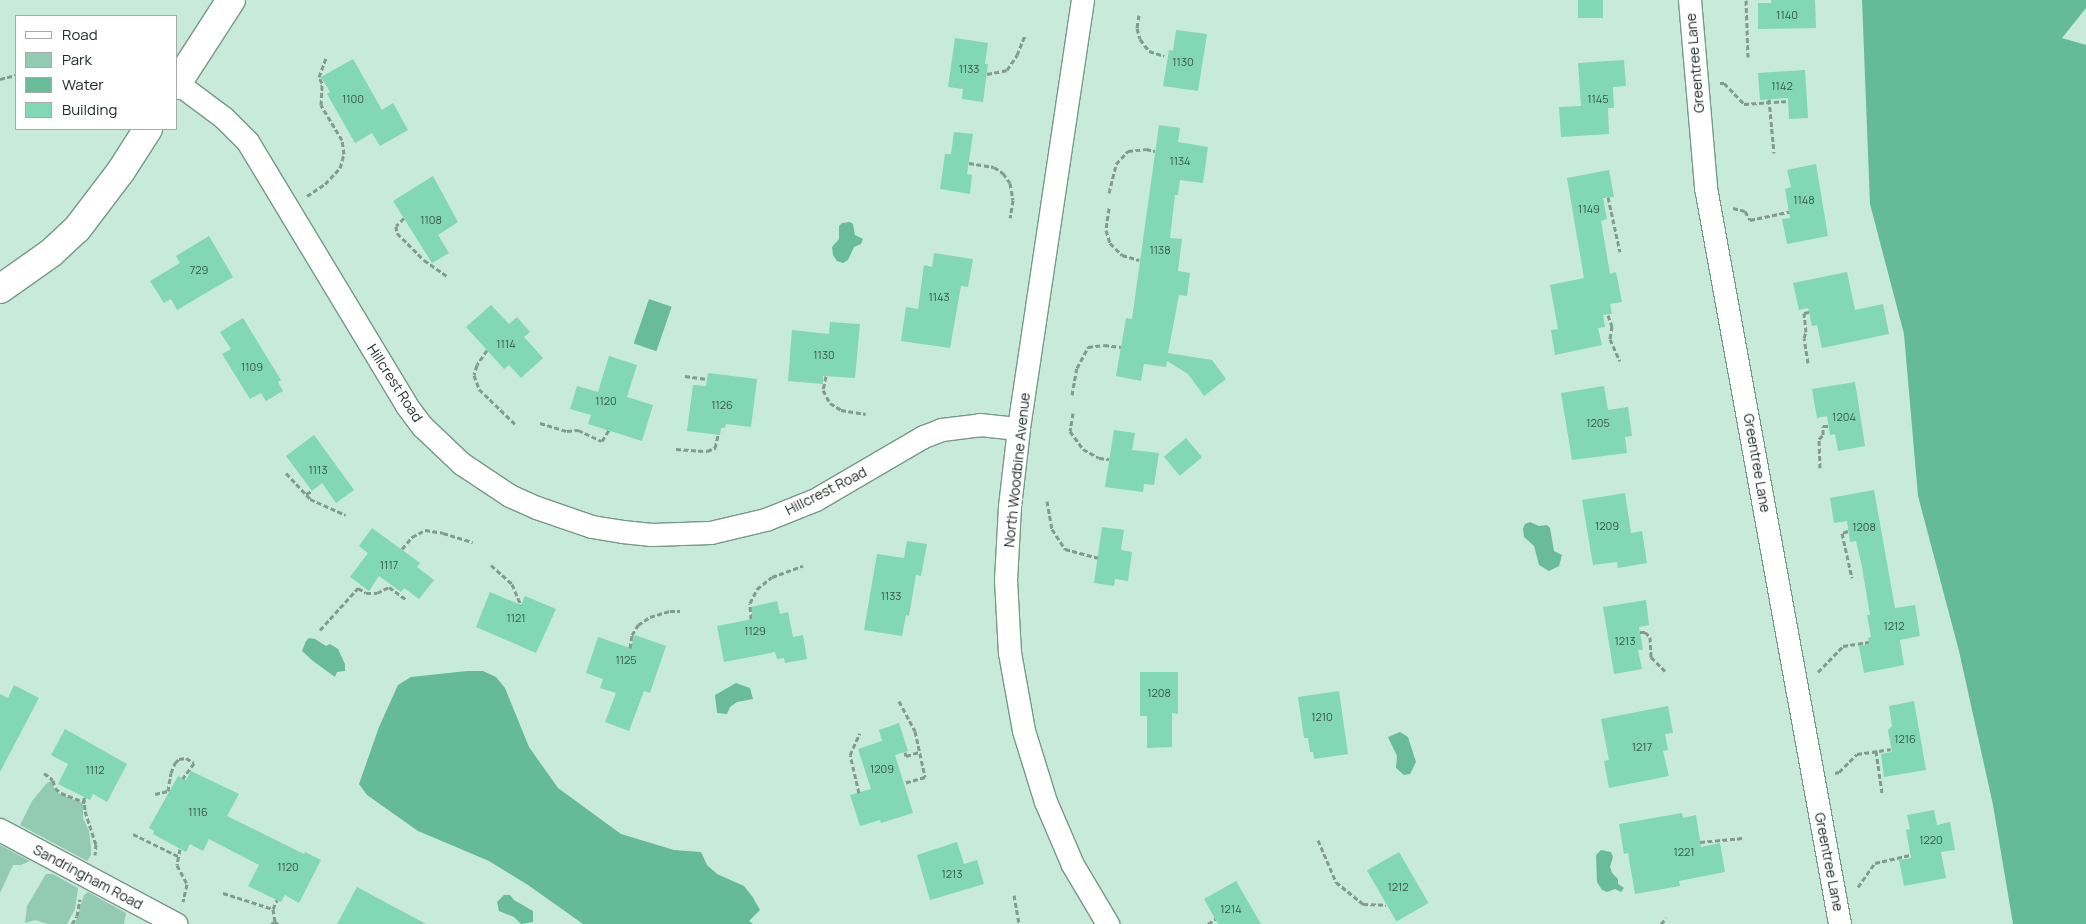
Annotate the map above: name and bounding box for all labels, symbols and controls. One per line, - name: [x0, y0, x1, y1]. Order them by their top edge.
- house number: 1140: [1776, 8, 1798, 22]
- street label: Greentree Lane: [1682, 12, 1708, 114]
- legend: [15, 15, 178, 130]
- text: Road: [62, 24, 98, 45]
- text: Park: [62, 49, 92, 70]
- house number: 1130: [1172, 55, 1194, 69]
- house number: 1133: [959, 62, 979, 76]
- text: Water: [62, 74, 104, 95]
- house number: 1142: [1771, 79, 1793, 93]
- house number: 1100: [342, 92, 364, 106]
- house number: 1145: [1587, 92, 1609, 106]
- text: Building: [62, 99, 117, 120]
- house number: 1134: [1169, 154, 1191, 168]
- house number: 1148: [1793, 193, 1815, 207]
- house number: 1149: [1578, 202, 1600, 216]
- house number: 1108: [420, 213, 442, 227]
- house number: 1138: [1149, 243, 1171, 257]
- house number: 729: [190, 263, 208, 277]
- house number: 1143: [928, 290, 950, 304]
- house number: 1114: [496, 337, 516, 351]
- street label: Hillcrest Road: [364, 341, 426, 425]
- house number: 1130: [813, 348, 835, 362]
- house number: 1109: [241, 360, 263, 374]
- street label: North Woodbine Avenue: [1001, 392, 1033, 548]
- house number: 1120: [595, 394, 617, 408]
- house number: 1126: [711, 398, 733, 412]
- house number: 1204: [1832, 410, 1856, 424]
- street label: Greentree Lane: [1740, 412, 1774, 514]
- house number: 1205: [1586, 416, 1610, 430]
- house number: 1113: [309, 463, 327, 477]
- street label: Hillcrest Road: [782, 463, 870, 519]
- house number: 1209: [1595, 519, 1619, 533]
- house number: 1208: [1852, 520, 1876, 534]
- house number: 1117: [380, 558, 398, 572]
- house number: 1133: [881, 589, 901, 603]
- house number: 1121: [506, 611, 526, 625]
- house number: 1212: [1883, 619, 1905, 633]
- house number: 1129: [744, 624, 766, 638]
- house number: 1213: [1615, 634, 1635, 648]
- house number: 1125: [615, 653, 637, 667]
- house number: 1208: [1147, 686, 1171, 700]
- house number: 1210: [1311, 710, 1333, 724]
- house number: 1216: [1894, 732, 1916, 746]
- house number: 1217: [1632, 740, 1652, 754]
- house number: 1209: [870, 762, 894, 776]
- house number: 1112: [85, 763, 105, 777]
- house number: 1116: [188, 805, 208, 819]
- street label: Greentree Lane: [1811, 811, 1847, 913]
- house number: 1220: [1919, 833, 1943, 847]
- street label: Sandringham Road: [30, 841, 146, 913]
- house number: 1221: [1673, 845, 1695, 859]
- house number: 1120: [277, 860, 299, 874]
- house number: 1213: [942, 867, 962, 881]
- house number: 1212: [1387, 880, 1409, 894]
- house number: 1214: [1220, 902, 1242, 916]

